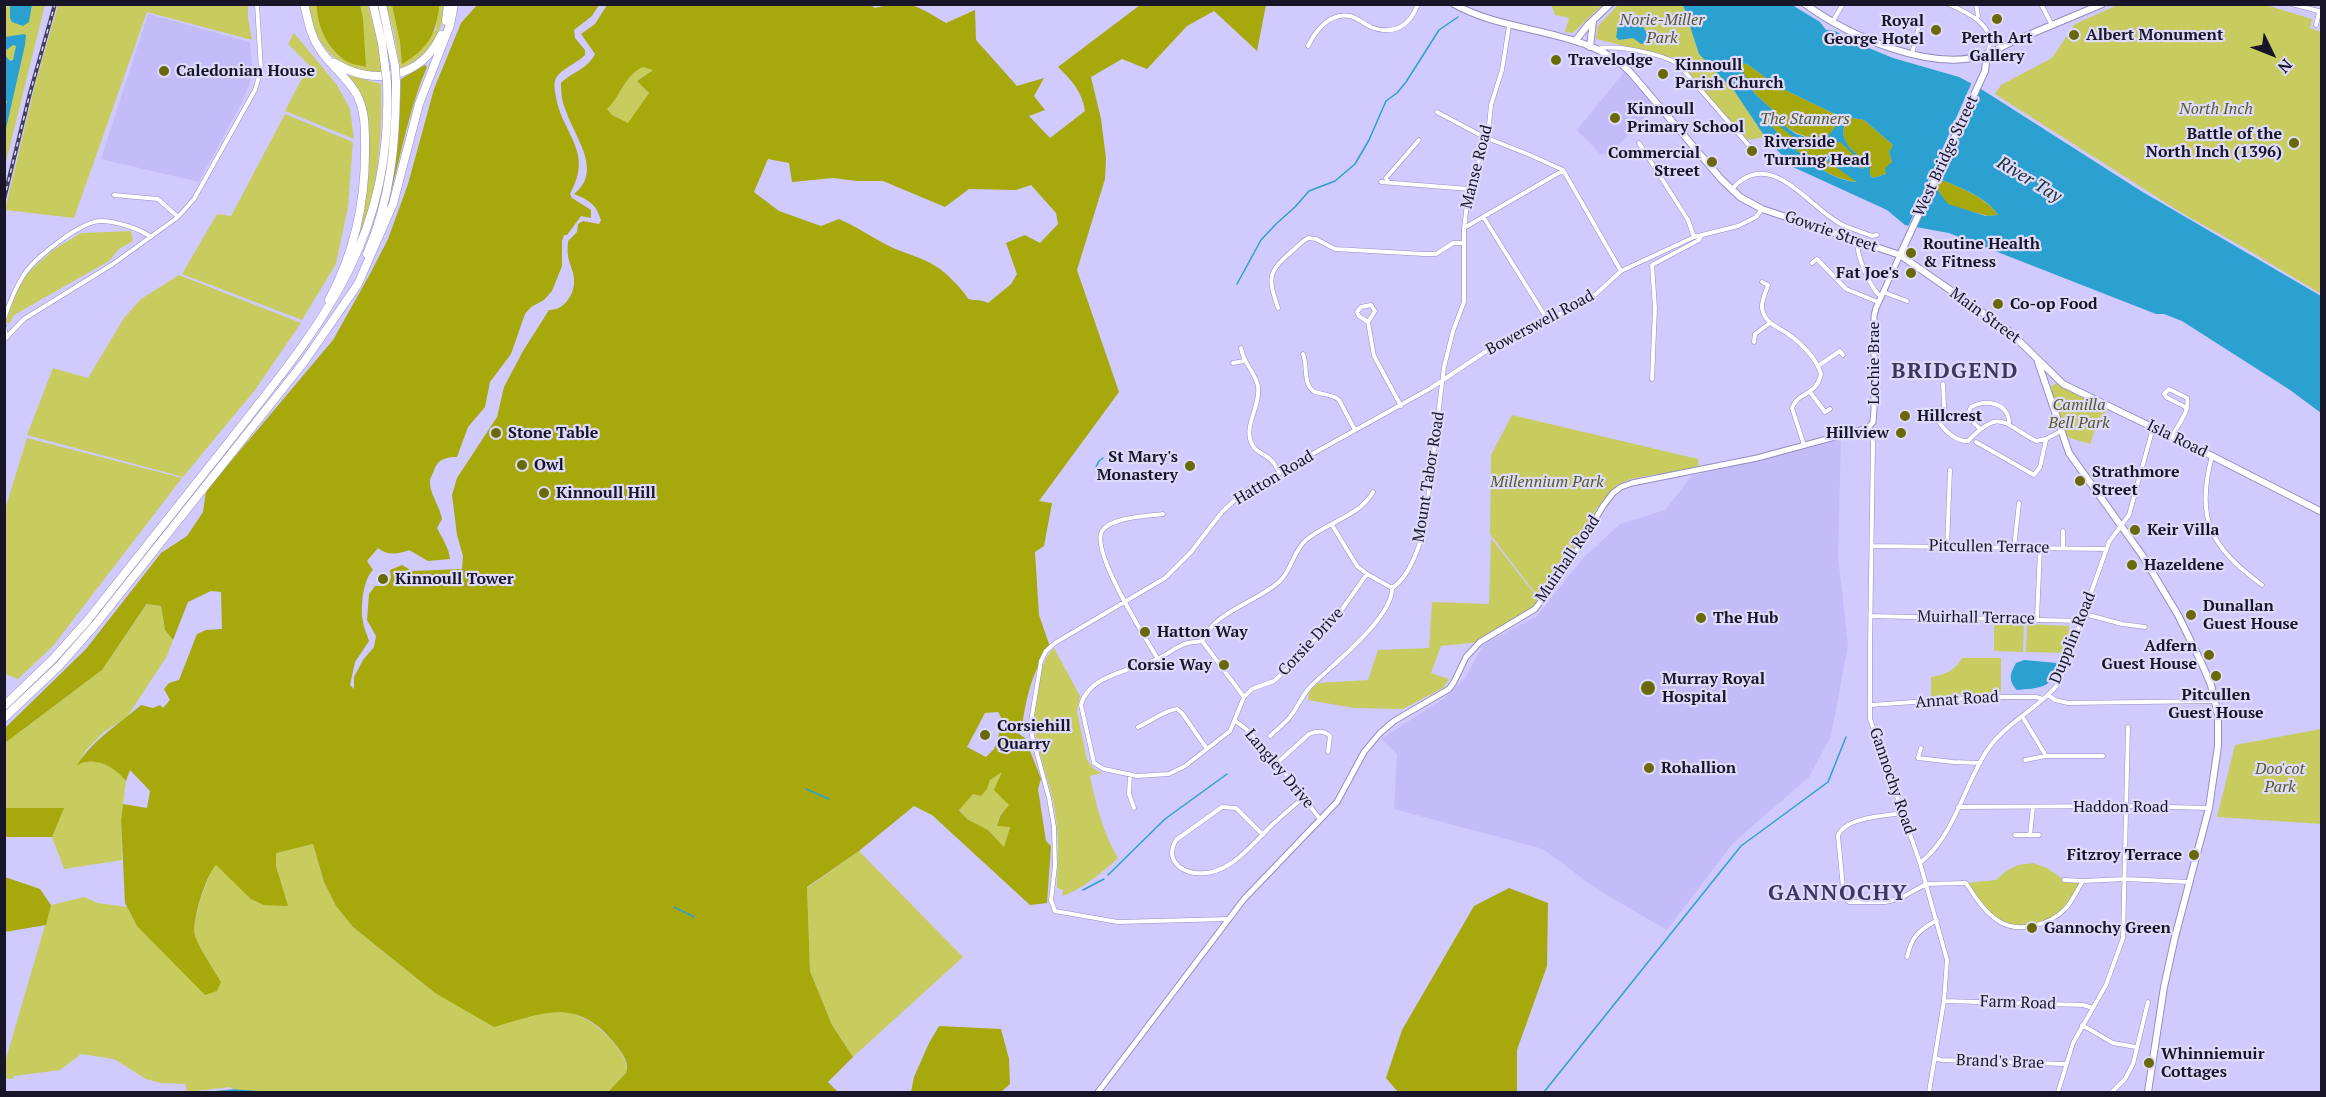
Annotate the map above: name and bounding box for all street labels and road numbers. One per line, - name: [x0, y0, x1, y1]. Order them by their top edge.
- street label: West Bridge Street: [1910, 92, 1982, 220]
- street label: Manse Road: [1457, 123, 1497, 211]
- street label: Gowrie Street: [1782, 207, 1880, 257]
- street label: Main Street: [1946, 284, 2024, 348]
- street label: Bowerswell Road: [1483, 286, 1597, 360]
- street label: Lochie Brae: [1864, 321, 1884, 405]
- street label: Mount Tabor Road: [1409, 410, 1449, 544]
- street label: Isla Road: [2144, 416, 2210, 462]
- street label: Hatton Road: [1231, 447, 1317, 509]
- street label: Muirhall Road: [1532, 512, 1604, 606]
- street label: Pitcullen Terrace: [1929, 536, 2049, 558]
- street label: Dupplin Road: [2046, 589, 2100, 687]
- street label: Corsie Drive: [1274, 604, 1348, 680]
- street label: Muirhall Terrace: [1917, 607, 2035, 629]
- street label: Annat Road: [1915, 688, 1999, 712]
- street label: Langley Drive: [1240, 725, 1318, 813]
- street label: Gannochy Road: [1865, 725, 1919, 837]
- street label: Haddon Road: [2073, 797, 2169, 817]
- street label: Farm Road: [1980, 992, 2056, 1014]
- street label: Brand's Brae: [1955, 1051, 2045, 1073]

